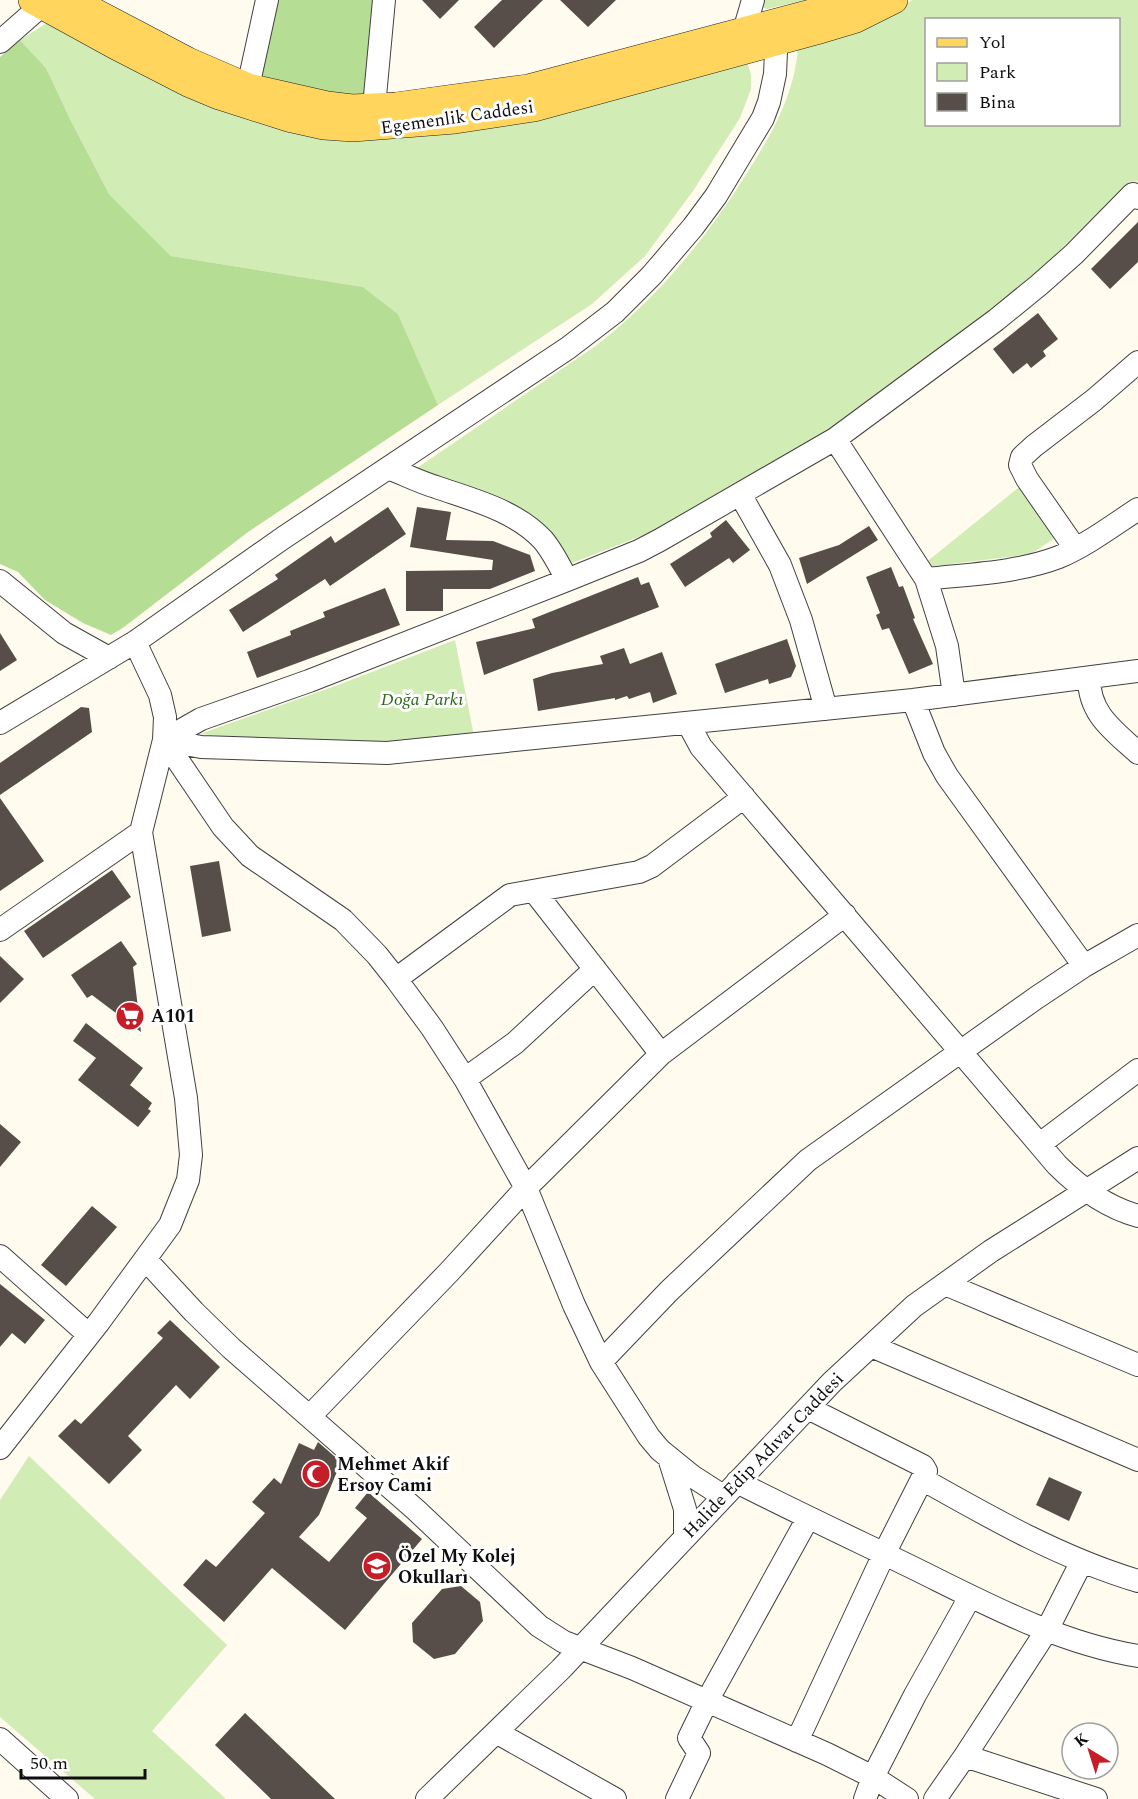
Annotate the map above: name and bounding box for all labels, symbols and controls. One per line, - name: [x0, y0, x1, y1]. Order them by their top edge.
- legend: [925, 18, 1120, 126]
- text: Yol: [979, 29, 1006, 56]
- text: Park: [979, 59, 1016, 86]
- text: Bina: [979, 89, 1016, 116]
- street label: Egemenlik Caddesi: [379, 93, 535, 142]
- park label: Doğa Parkı: [381, 686, 463, 713]
- supermarket icon: A101: [114, 1000, 146, 1032]
- place label: A101: [151, 1003, 195, 1030]
- street label: Halide Edip Adıvar Caddesi: [677, 1366, 850, 1544]
- place label: Mehmet Akif Ersoy Cami: [337, 1451, 450, 1499]
- mosque icon: Mehmet Akif Ersoy Cami: [300, 1458, 332, 1490]
- place label: Özel My Kolej Okulları: [398, 1543, 516, 1591]
- school or university icon: Özel My Kolej Okulları: [361, 1550, 393, 1582]
- north arrow: [1060, 1721, 1120, 1781]
- text: K: [1069, 1726, 1094, 1753]
- scale bar: [21, 1742, 146, 1780]
- text: 50 m: [30, 1750, 68, 1777]

